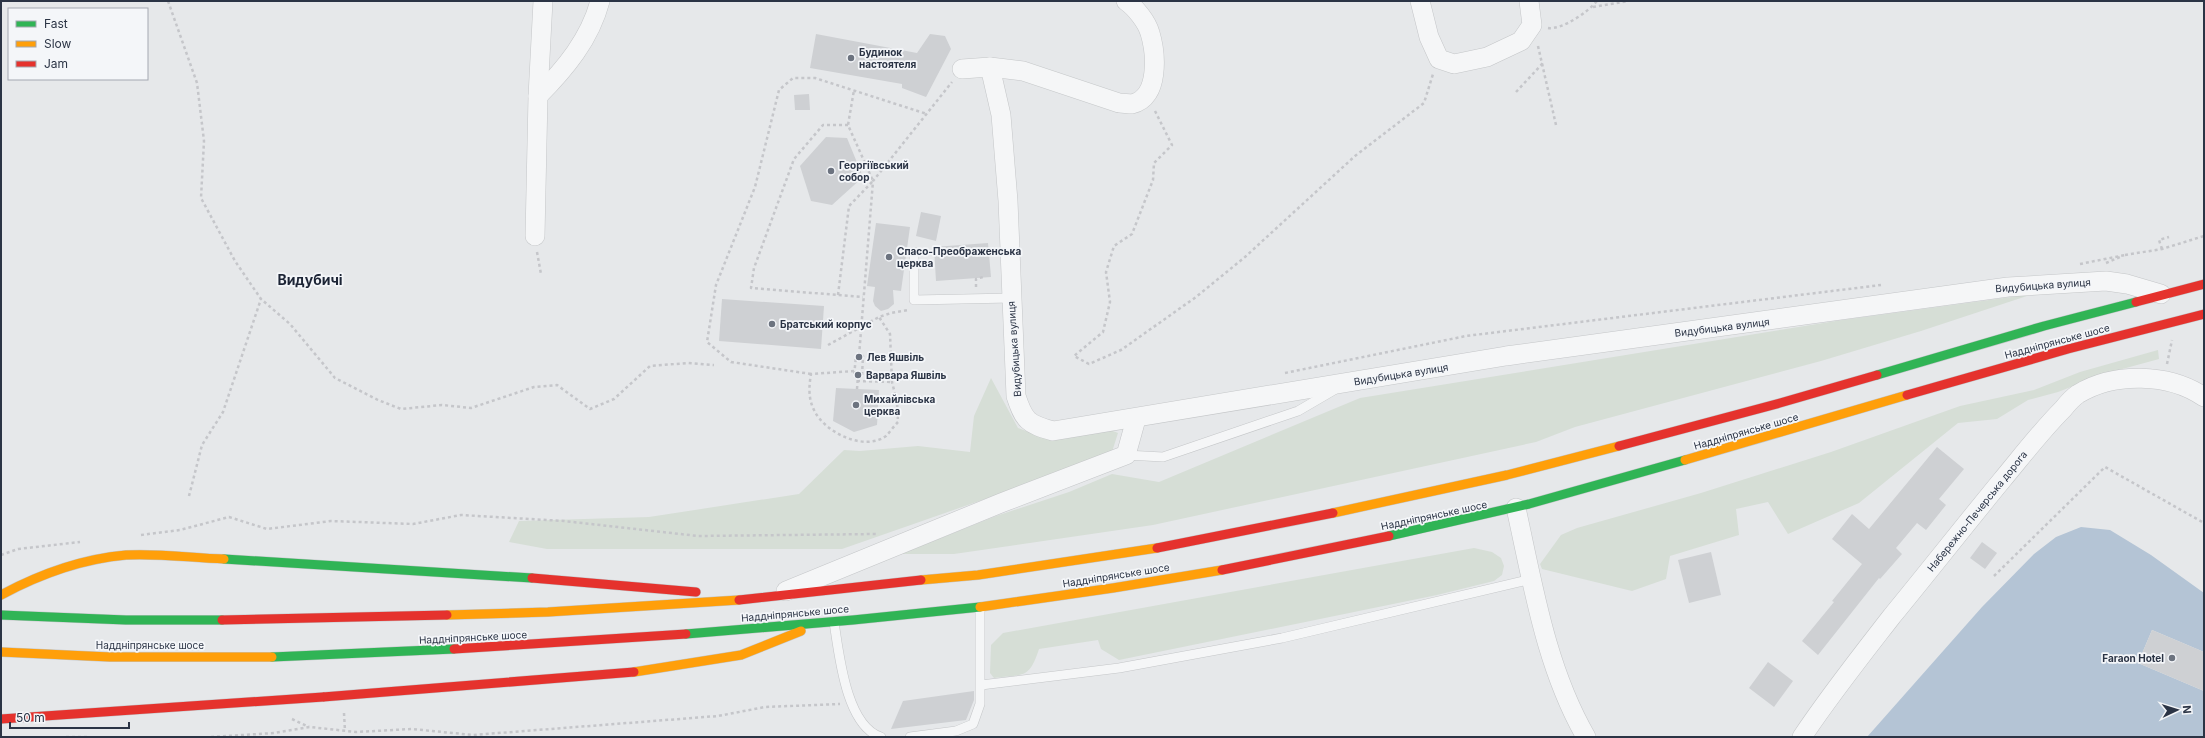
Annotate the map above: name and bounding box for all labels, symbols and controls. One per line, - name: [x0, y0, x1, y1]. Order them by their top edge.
- legend: [8, 8, 148, 80]
- text: Fast: [44, 16, 68, 31]
- text: Slow: [44, 36, 72, 51]
- place label: Будинок настоятеля: [859, 46, 917, 70]
- marker: Будинок настоятеля: [846, 53, 856, 63]
- text: Jam: [44, 56, 68, 71]
- place label: Георгіївський собор: [839, 159, 909, 183]
- marker: Георгіївський собор: [826, 166, 836, 176]
- place label: Спасо-Преображенська церква: [897, 245, 1021, 269]
- marker: Спасо-Преображенська церква: [884, 252, 894, 262]
- district label: Видубичі: [277, 271, 343, 288]
- street label: Видубицька вулиця: [1995, 276, 2091, 294]
- street label: Видубицька вулиця: [1005, 301, 1023, 397]
- street label: Видубицька вулиця: [1674, 315, 1770, 339]
- place label: Братський корпус: [780, 318, 872, 331]
- marker: Братський корпус: [767, 319, 777, 329]
- street label: Наддніпрянське шосе: [2003, 321, 2111, 361]
- place label: Лев Яшвіль: [867, 351, 924, 363]
- marker: Лев Яшвіль: [854, 352, 864, 362]
- street label: Видубицька вулиця: [1353, 361, 1449, 387]
- place label: Варвара Яшвіль: [866, 369, 947, 381]
- marker: Варвара Яшвіль: [853, 370, 863, 380]
- place label: Михайлівська церква: [864, 393, 935, 417]
- marker: Михайлівська церква: [851, 400, 861, 410]
- street label: Наддніпрянське шосе: [1692, 410, 1800, 452]
- street label: Набережно-Печерська дорога: [1925, 448, 2029, 574]
- street label: Наддніпрянське шосе: [1380, 498, 1488, 532]
- street label: Наддніпрянське шосе: [1062, 561, 1171, 589]
- street label: Наддніпрянське шосе: [741, 602, 850, 624]
- street label: Наддніпрянське шосе: [419, 628, 528, 646]
- street label: Наддніпрянське шосе: [96, 639, 204, 651]
- place label: Faraon Hotel: [2102, 652, 2164, 664]
- marker: Faraon Hotel: [2167, 653, 2177, 663]
- north arrow: [2157, 690, 2197, 730]
- scale bar: [10, 704, 129, 730]
- text: N: [2180, 705, 2194, 714]
- text: 50 m: [16, 710, 45, 725]

